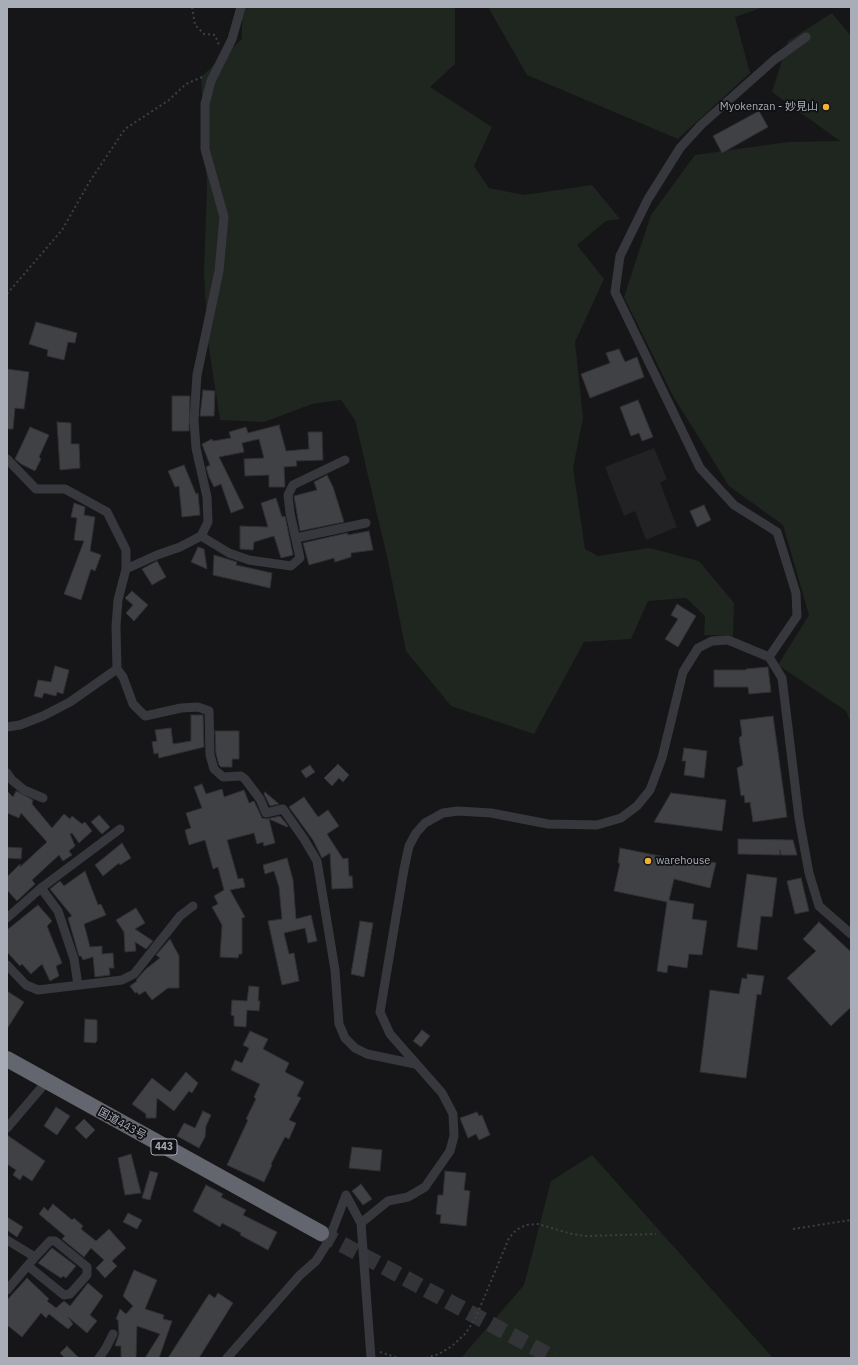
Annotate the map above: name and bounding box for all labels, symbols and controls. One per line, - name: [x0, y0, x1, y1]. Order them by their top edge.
- place label: Myokenzan - 妙見山: [720, 100, 818, 114]
- marker: Myokenzan - 妙見山: [821, 102, 831, 112]
- place label: warehouse: [656, 854, 710, 868]
- marker: warehouse: [643, 856, 653, 866]
- street label: 国道443号: [96, 1105, 148, 1143]
- road number: 443: [151, 1139, 177, 1155]

